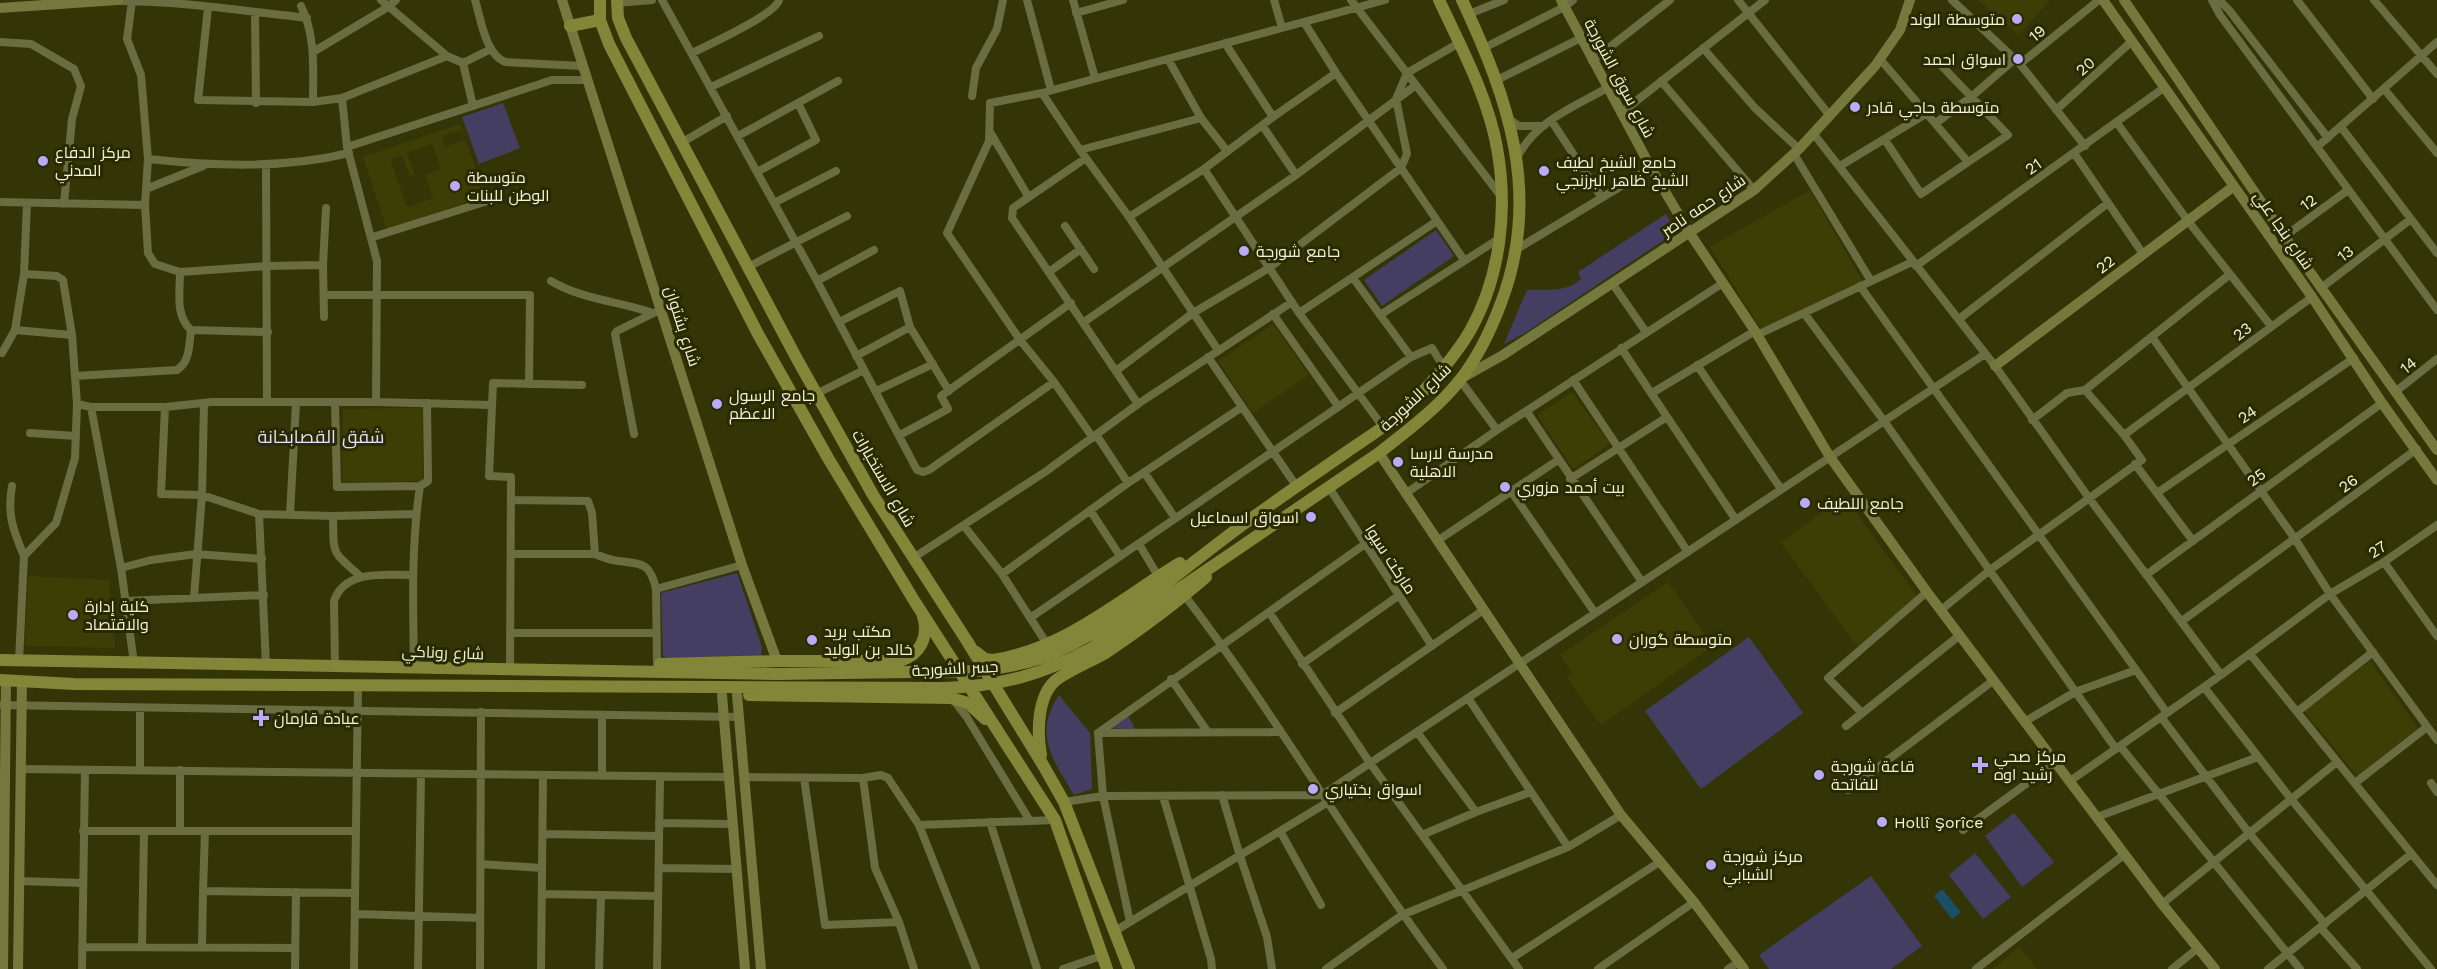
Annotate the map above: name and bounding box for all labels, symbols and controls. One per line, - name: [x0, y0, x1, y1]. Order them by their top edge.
- place label: متوسطة الوند: [1910, 10, 2005, 29]
- marker: متوسطة الوند: [2010, 12, 2024, 26]
- street label: شارع سوق الشورجة: [1578, 15, 1659, 142]
- street label: 19: [2025, 21, 2050, 46]
- place label: اسواق احمد: [1923, 50, 2006, 70]
- marker: اسواق احمد: [2011, 52, 2025, 66]
- street label: 20: [2072, 53, 2099, 80]
- place label: متوسطة حاجي قادر: [1866, 98, 2000, 121]
- marker: متوسطة حاجي قادر: [1848, 100, 1862, 114]
- place label: مركز الدفاع المدني: [55, 143, 131, 184]
- place label: جامع الشيخ لطيف الشيخ ظاهر البرزنجي: [1556, 153, 1689, 194]
- marker: مركز الدفاع المدني: [36, 154, 50, 168]
- street label: 21: [2021, 154, 2045, 179]
- marker: جامع الشيخ لطيف الشيخ ظاهر البرزنجي: [1537, 164, 1551, 178]
- place label: متوسطة الوطن للبنات: [467, 168, 550, 206]
- street label: شارع حمه ناصر: [1657, 170, 1750, 243]
- marker: متوسطة الوطن للبنات: [448, 179, 462, 193]
- street label: شارع بنجا علي: [2246, 187, 2318, 276]
- street label: 12: [2296, 190, 2320, 215]
- street label: 13: [2333, 241, 2357, 266]
- place label: جامع شورجة: [1256, 242, 1340, 263]
- marker: جامع شورجة: [1237, 244, 1251, 258]
- street label: 22: [2092, 251, 2118, 278]
- street label: شارع بشتوان: [659, 284, 704, 369]
- street label: 23: [2229, 318, 2255, 345]
- street label: 14: [2396, 353, 2421, 378]
- street label: شارع الشورجة: [1376, 360, 1456, 437]
- place label: جامع الرسول الاعظم: [729, 386, 815, 425]
- marker: جامع الرسول الاعظم: [710, 397, 724, 411]
- street label: 24: [2234, 401, 2260, 427]
- district label: شقق القصابخانة: [258, 426, 384, 449]
- street label: شارع الاستخبارات: [846, 426, 919, 531]
- place label: مدرسة لارسا الاهلية: [1410, 444, 1493, 481]
- marker: مدرسة لارسا الاهلية: [1391, 455, 1405, 469]
- street label: 25: [2243, 464, 2269, 491]
- street label: 26: [2335, 470, 2362, 497]
- place label: بيت أحمد مزوري: [1517, 478, 1625, 501]
- marker: بيت أحمد مزوري: [1498, 480, 1512, 494]
- place label: جامع اللطيف: [1817, 494, 1904, 515]
- marker: جامع اللطيف: [1798, 496, 1812, 510]
- place label: اسواق اسماعيل: [1190, 508, 1299, 528]
- marker: اسواق اسماعيل: [1304, 510, 1318, 524]
- street label: مارکت سیوا: [1361, 521, 1420, 598]
- street label: 27: [2365, 537, 2390, 562]
- place label: كلية إدارة والاقتصاد: [85, 597, 149, 634]
- marker: كلية إدارة والاقتصاد: [66, 608, 80, 622]
- place label: مكتب بريد خالد بن الوليد: [824, 622, 913, 660]
- place label: متوسطة گوران: [1629, 630, 1732, 650]
- marker: متوسطة گوران: [1610, 632, 1624, 646]
- marker: مكتب بريد خالد بن الوليد: [805, 633, 819, 647]
- street label: شارع روناكي: [401, 642, 485, 667]
- street label: جسر الشورجة: [911, 657, 999, 680]
- marker: عيادة قارمان: [252, 709, 270, 727]
- place label: عيادة قارمان: [274, 709, 360, 729]
- place label: مركز صحي رشيد اوه: [1994, 747, 2066, 784]
- marker: مركز صحي رشيد اوه: [1971, 756, 1989, 774]
- place label: قاعة شورجة للفاتحة: [1831, 757, 1914, 794]
- marker: قاعة شورجة للفاتحة: [1812, 768, 1826, 782]
- place label: اسواق بختياري: [1325, 780, 1422, 803]
- marker: اسواق بختياري: [1306, 782, 1320, 796]
- place label: Hollî Şorîce: [1894, 813, 1984, 832]
- marker: Hollî Şorîce: [1875, 815, 1889, 829]
- place label: مركز شورجة الشبابي: [1723, 847, 1803, 888]
- marker: مركز شورجة الشبابي: [1704, 858, 1718, 872]

